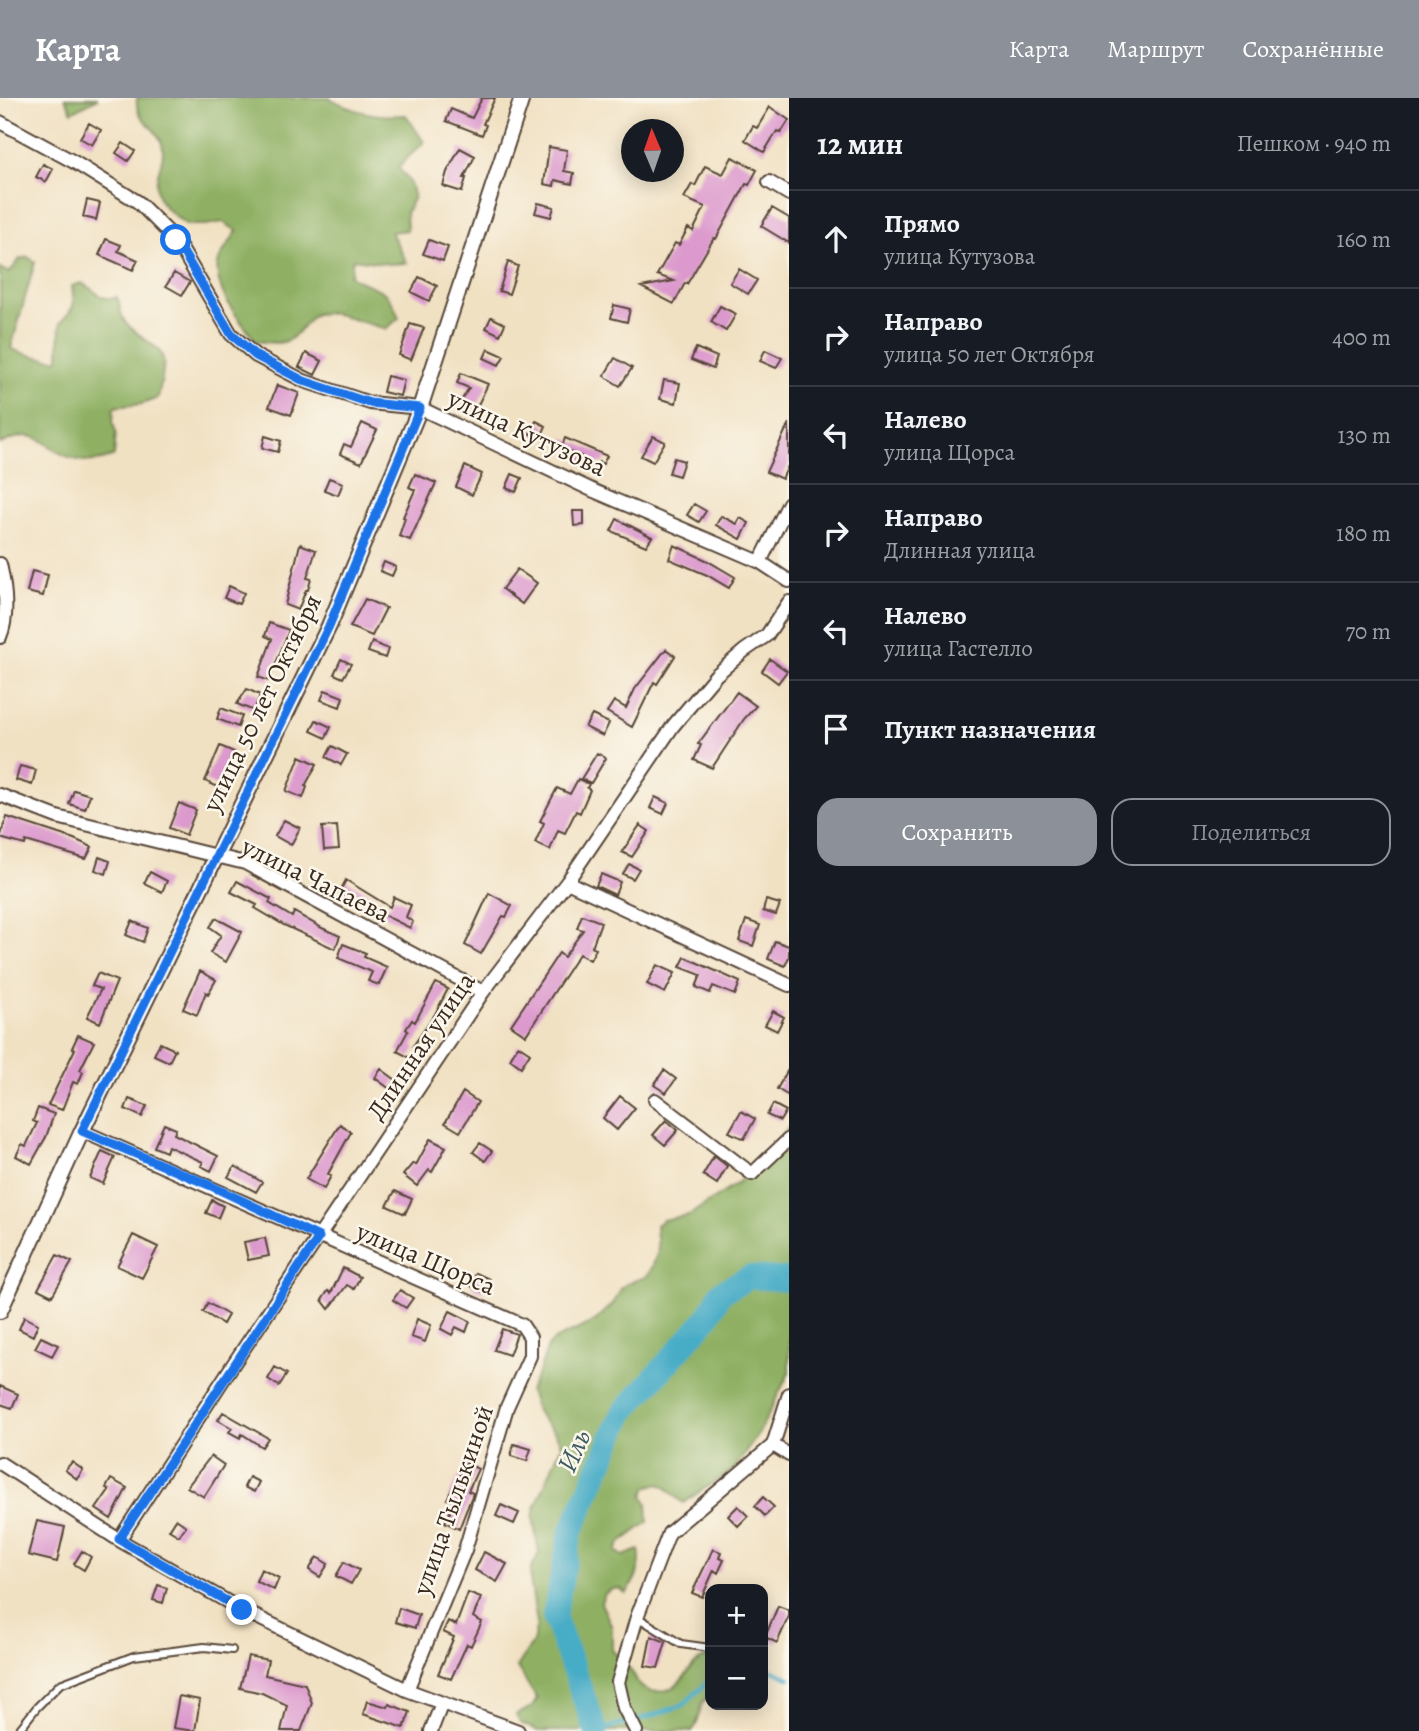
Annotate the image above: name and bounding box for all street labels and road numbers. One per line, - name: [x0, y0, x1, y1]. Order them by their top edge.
- street label: улица Кутузова: [441, 381, 612, 485]
- street label: улица 50 лет Октября: [194, 588, 330, 819]
- street label: улица Чапаева: [235, 828, 396, 931]
- street label: Длинная улица: [359, 965, 483, 1127]
- street label: улица Щорса: [350, 1214, 501, 1304]
- street label: улица Тылькиной: [404, 1400, 502, 1601]

